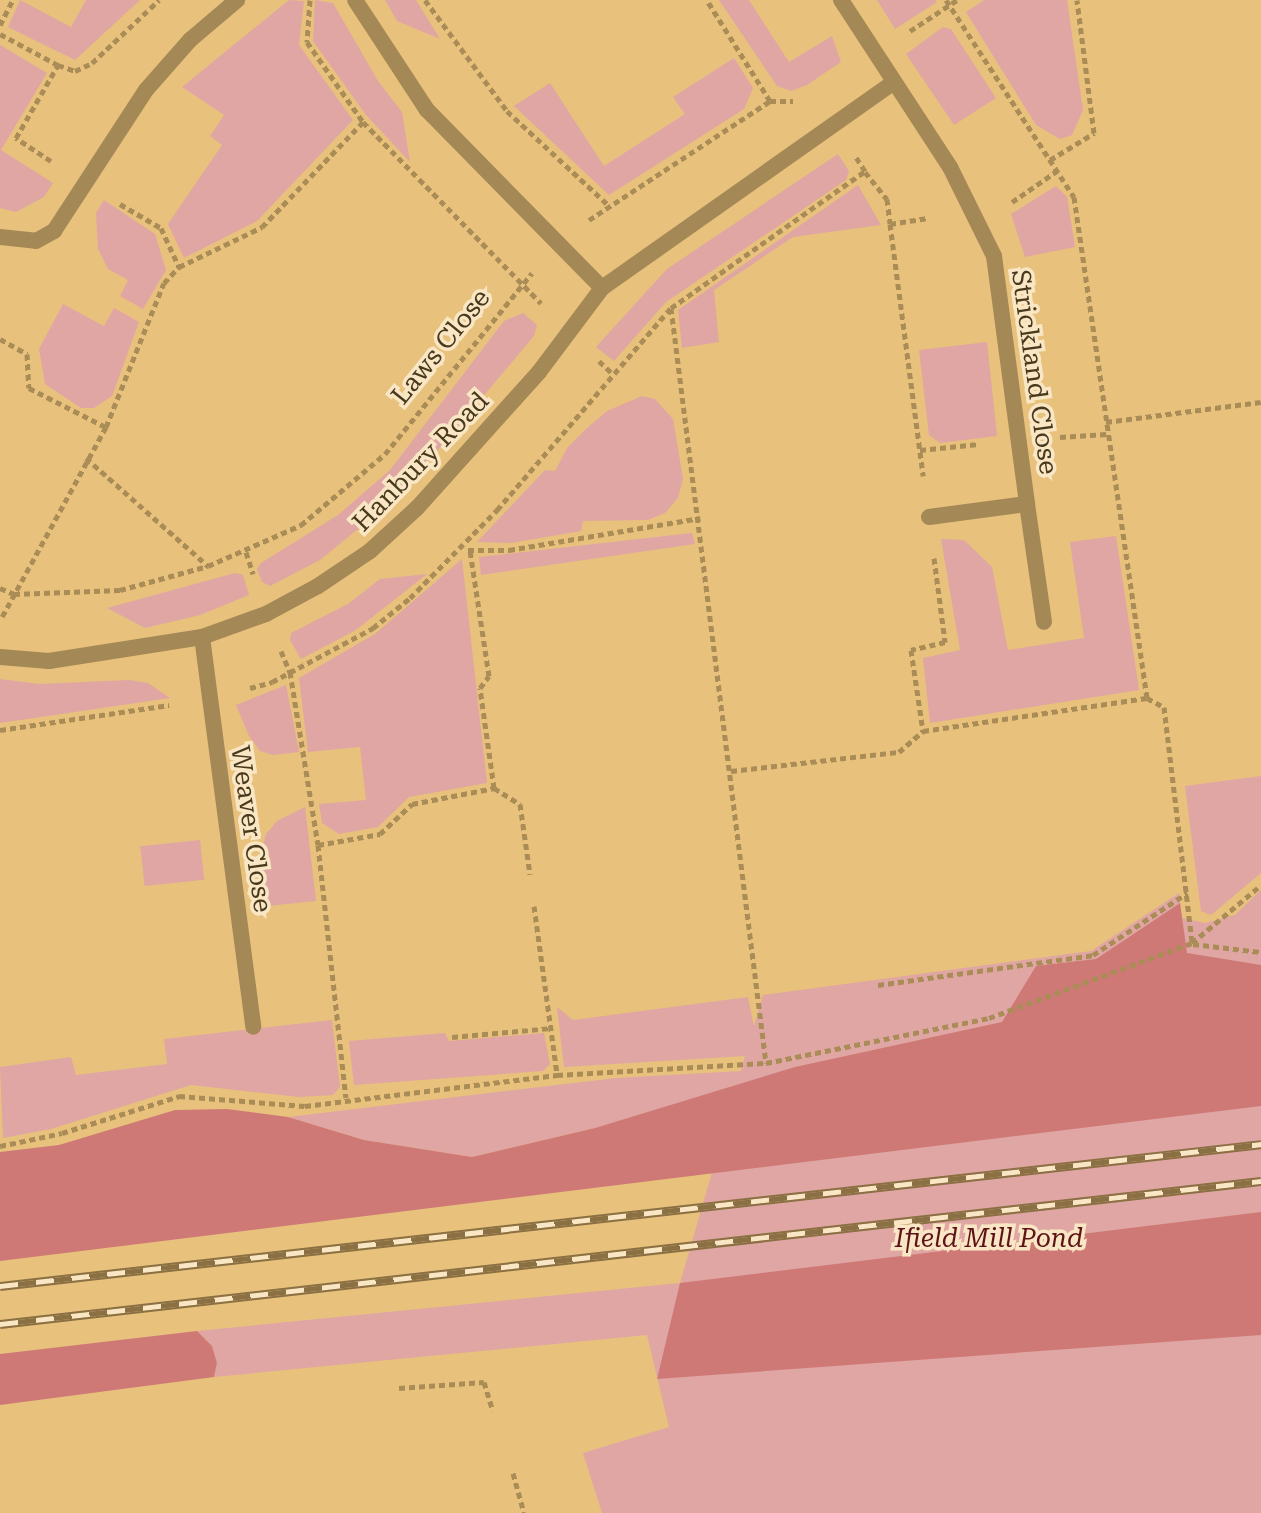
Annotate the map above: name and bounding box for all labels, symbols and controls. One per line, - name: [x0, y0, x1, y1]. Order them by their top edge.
- street label: Strickland Close: [1004, 268, 1064, 476]
- street label: Laws Close: [385, 283, 497, 411]
- street label: Hanbury Road: [347, 386, 495, 538]
- street label: Weaver Close: [224, 744, 278, 914]
- park label: Ifield Mill Pond: [895, 1223, 1083, 1255]

